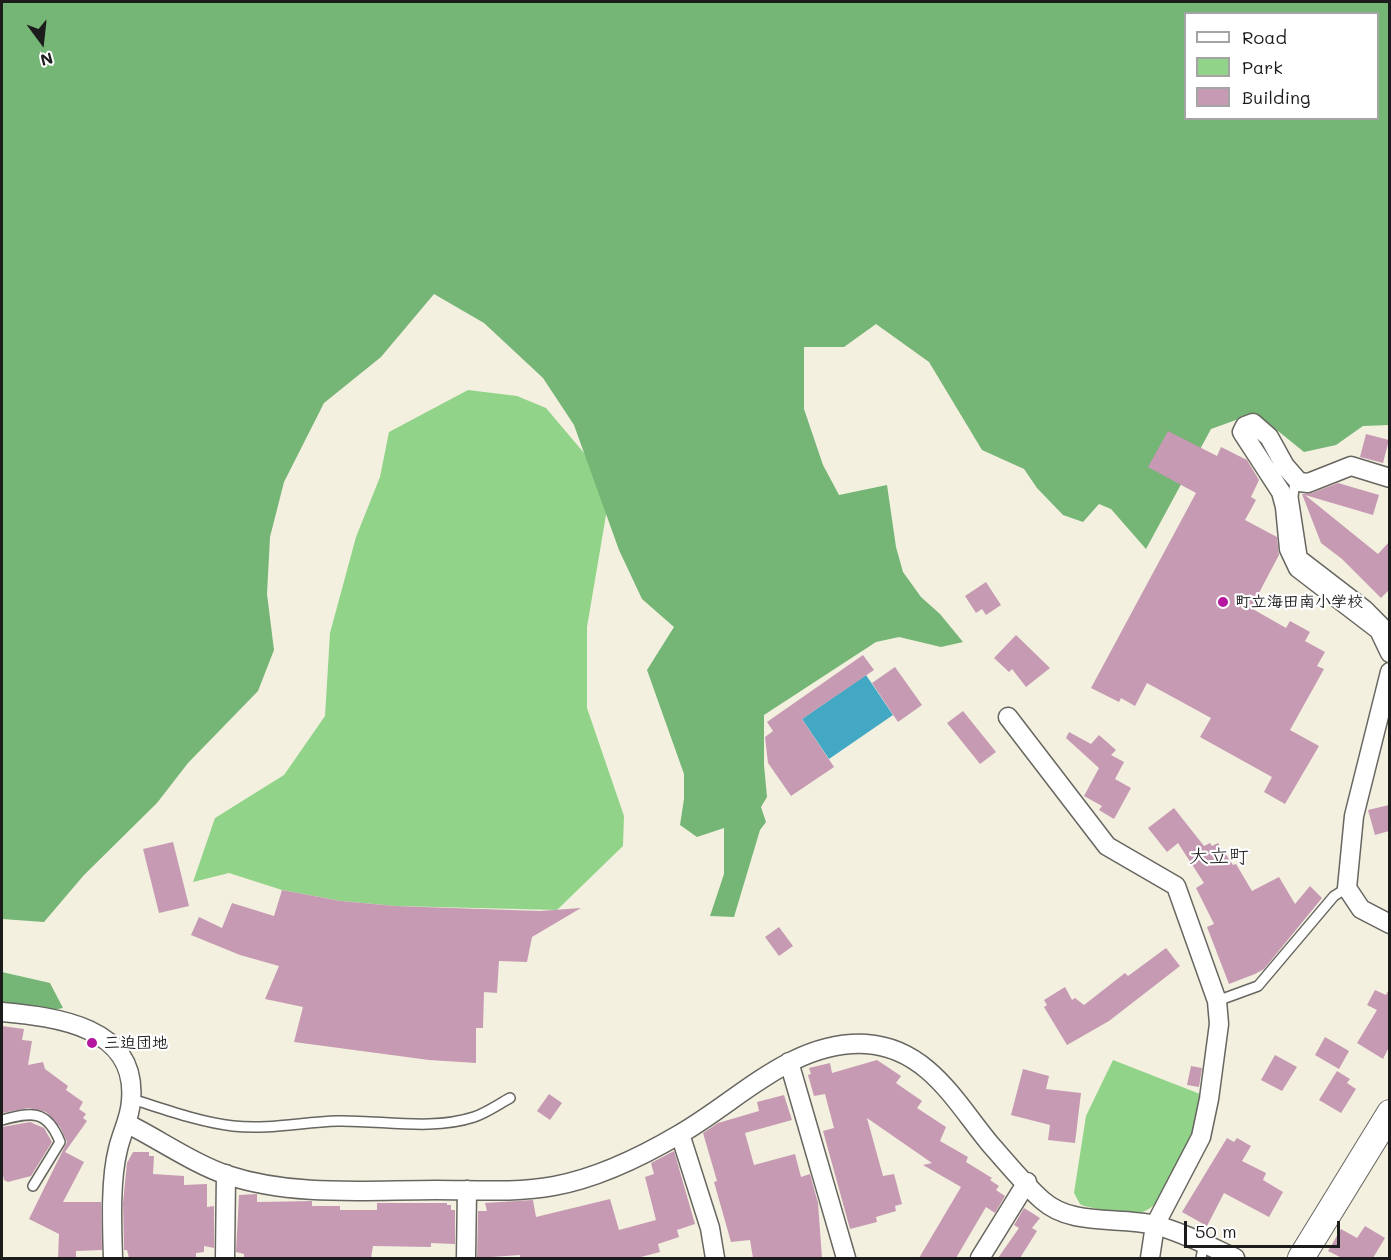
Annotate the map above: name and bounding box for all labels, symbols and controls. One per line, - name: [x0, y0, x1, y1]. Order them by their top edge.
- north arrow: [12, 12, 72, 72]
- legend: [1184, 12, 1379, 120]
- text: Road: [1242, 25, 1287, 49]
- text: N: [38, 48, 55, 72]
- text: Park: [1242, 55, 1283, 79]
- text: Building: [1242, 85, 1310, 109]
- place label: 町立海田南小学校: [1235, 592, 1363, 612]
- marker: 町立海田南小学校: [1216, 595, 1230, 609]
- district label: 大立町: [1189, 845, 1249, 869]
- place label: 三迫団地: [104, 1033, 168, 1053]
- marker: 三迫団地: [85, 1036, 99, 1050]
- scale bar: [1187, 1209, 1343, 1247]
- text: 50 m: [1195, 1219, 1237, 1243]

